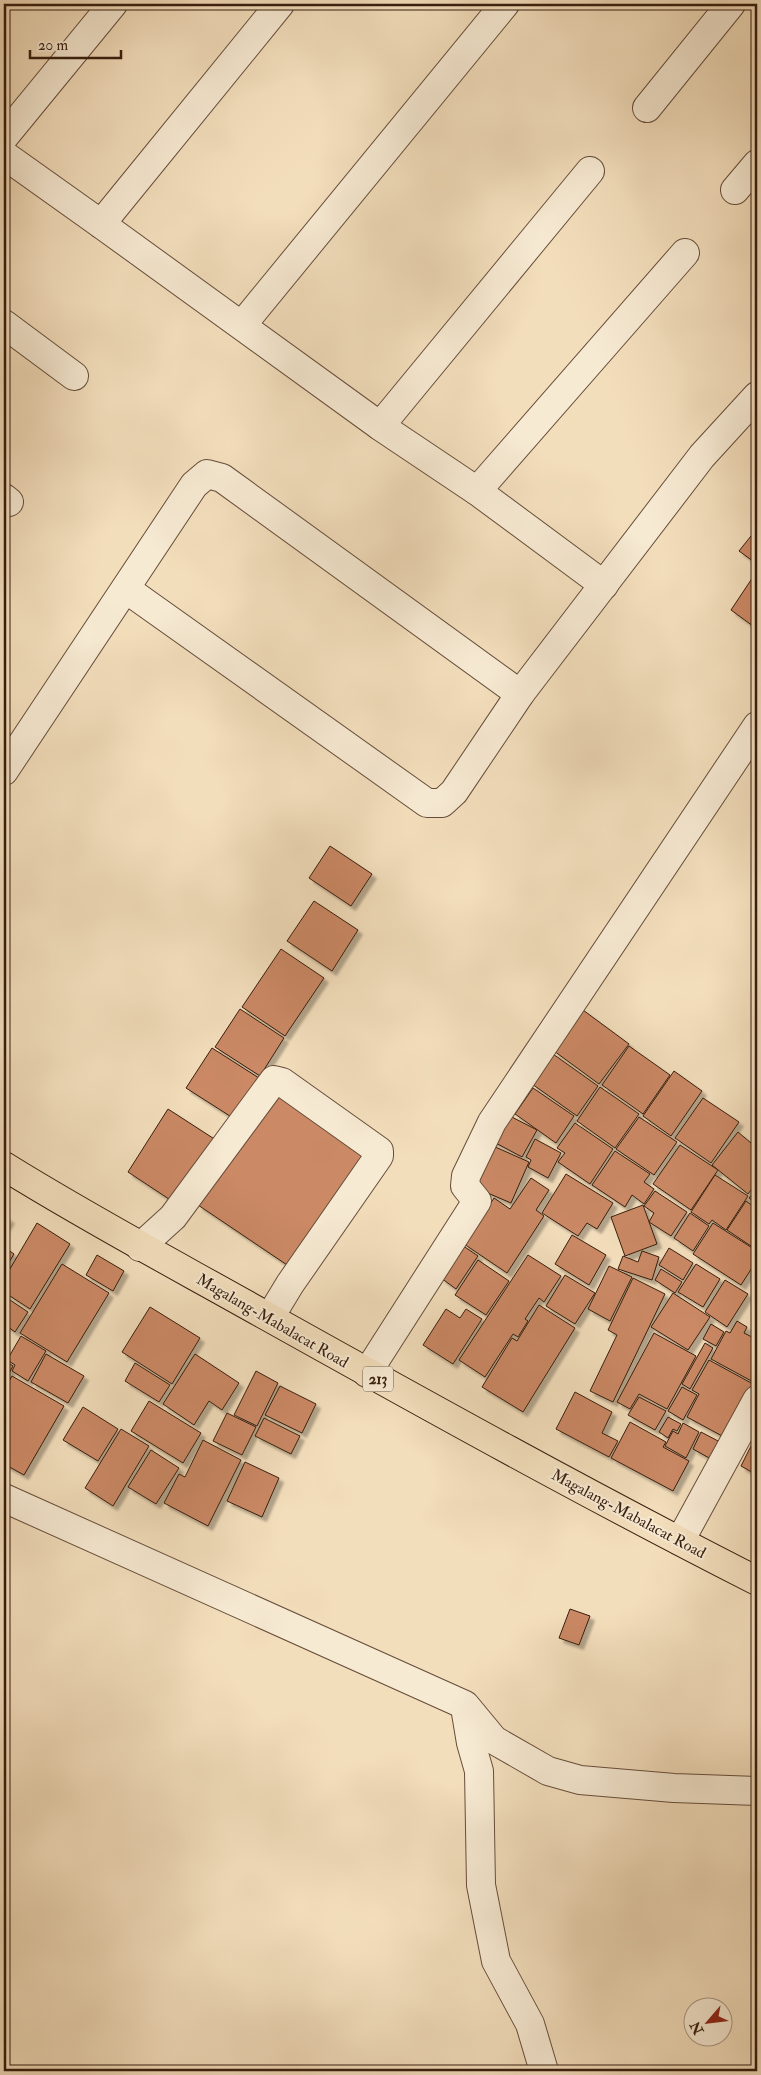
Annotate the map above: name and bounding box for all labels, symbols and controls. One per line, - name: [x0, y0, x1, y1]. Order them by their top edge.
- scale bar: [30, 28, 121, 60]
- text: 20 m: [38, 36, 68, 55]
- street label: Magalang-Mabalacat Road: [193, 1269, 352, 1373]
- road number: 213: [363, 1366, 393, 1392]
- street label: Magalang-Mabalacat Road: [548, 1465, 709, 1563]
- north arrow: [684, 1998, 734, 2048]
- text: N: [686, 2018, 708, 2038]

